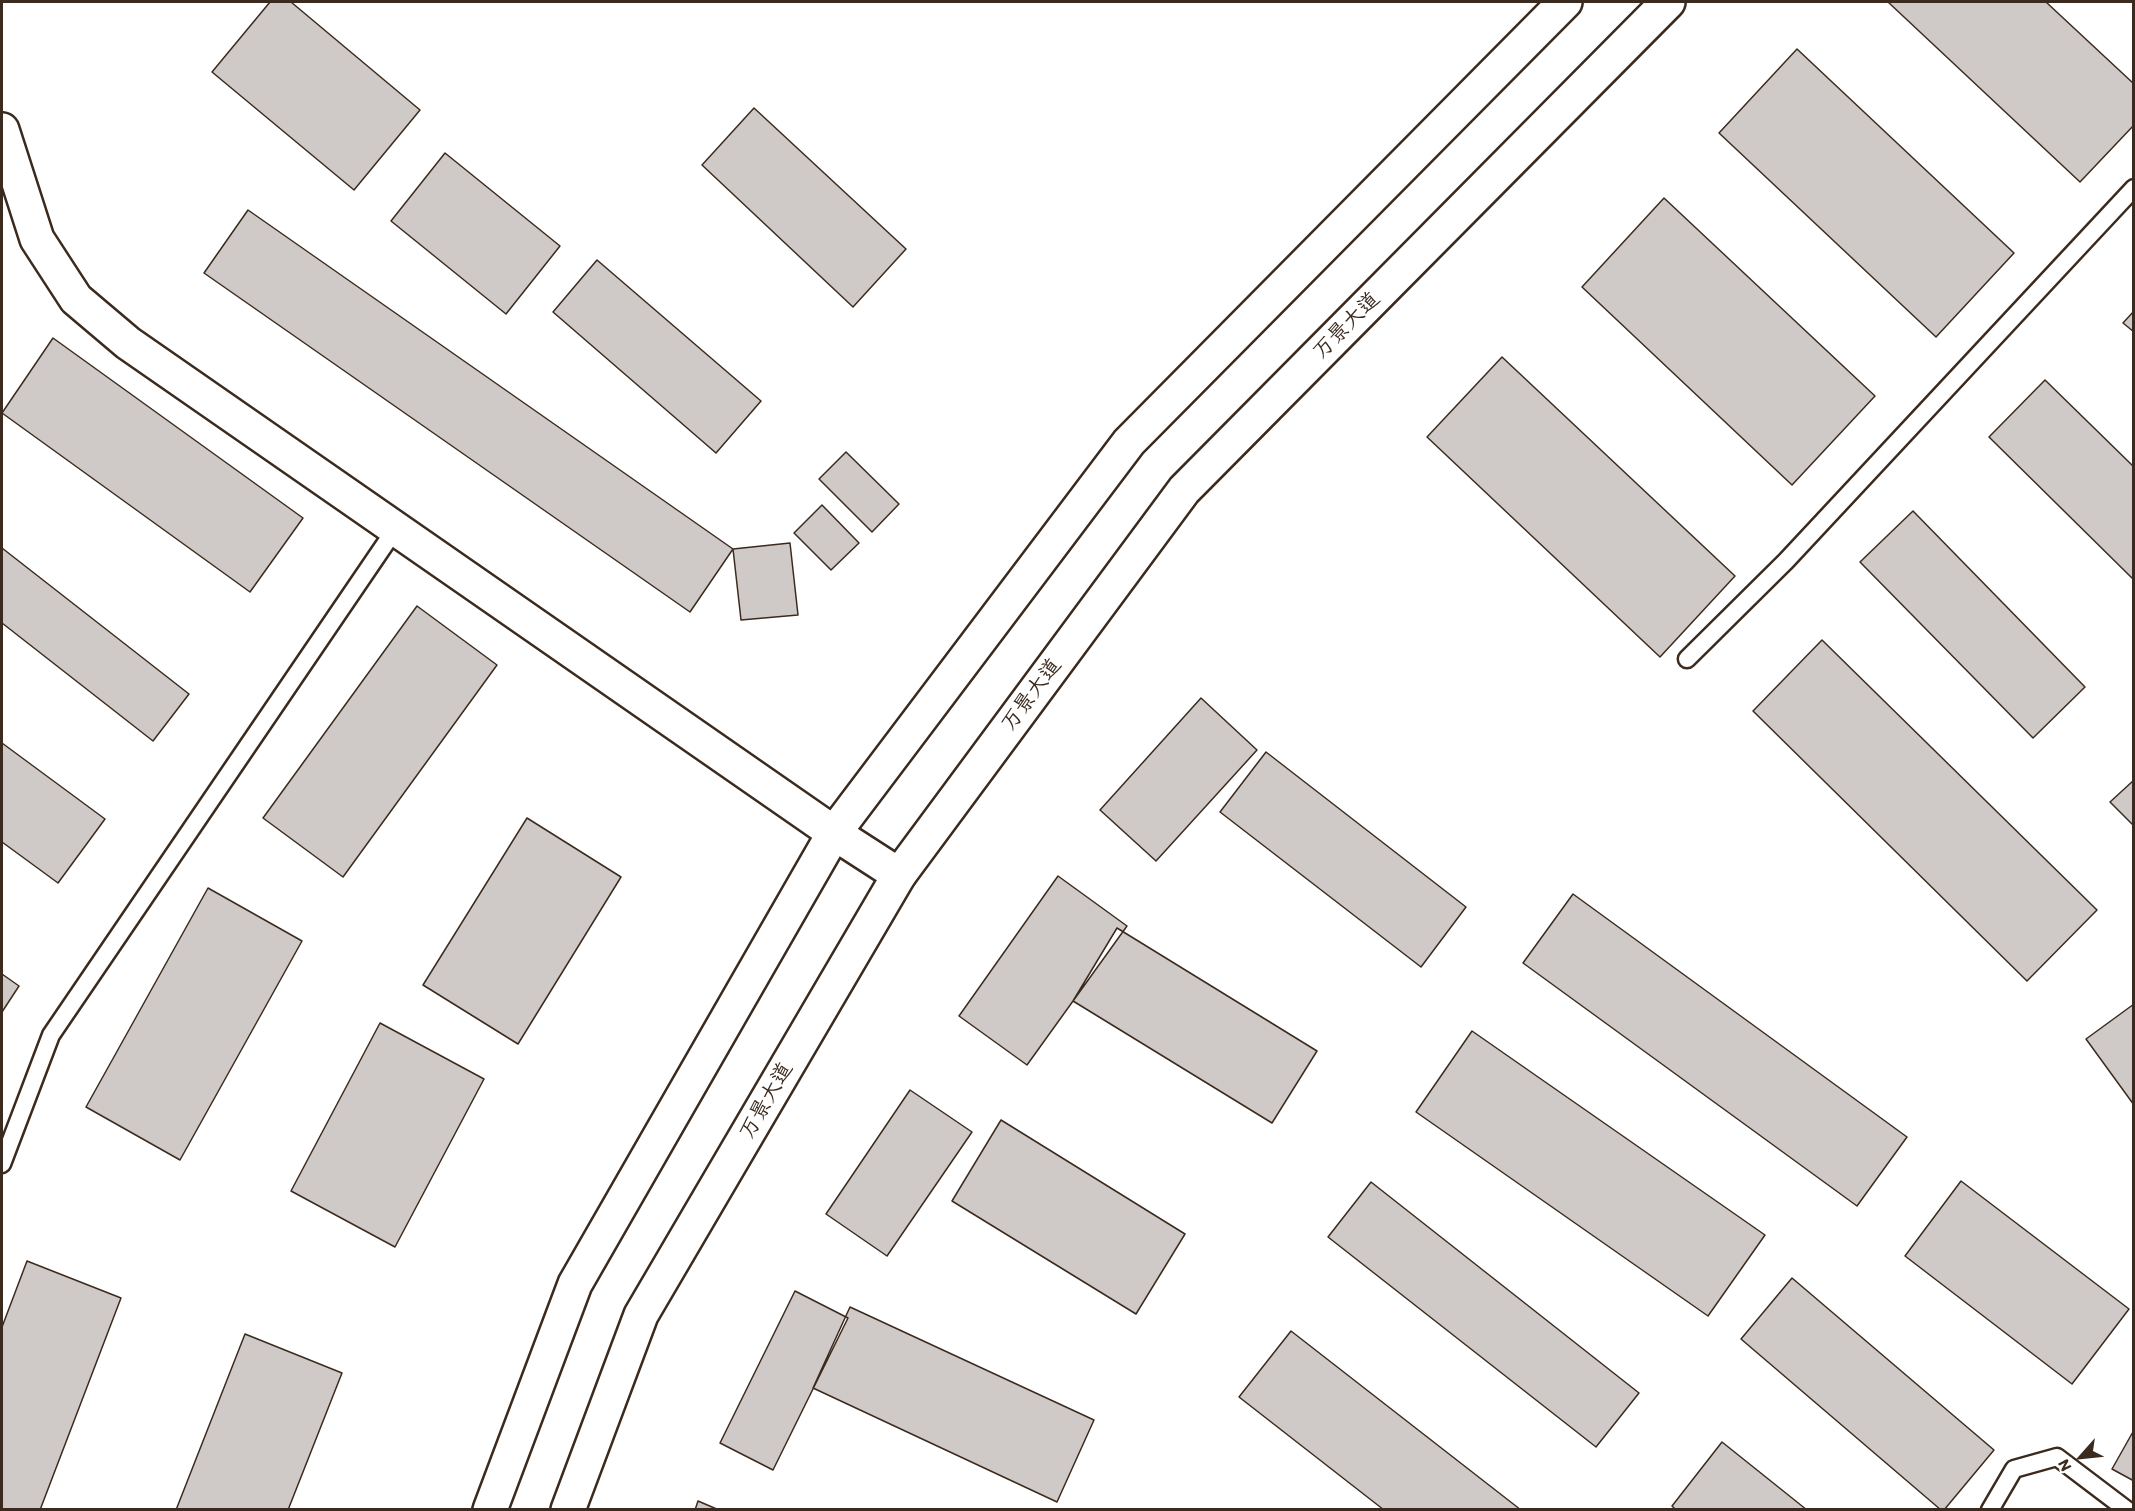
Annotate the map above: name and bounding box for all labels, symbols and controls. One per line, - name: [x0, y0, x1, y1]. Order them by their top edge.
- street label: 万景大道: [1308, 287, 1386, 365]
- street label: 万景大道: [997, 654, 1067, 736]
- street label: 万景大道: [735, 1058, 799, 1144]
- north arrow: [2051, 1427, 2111, 1487]
- text: N: [2054, 1456, 2075, 1475]

